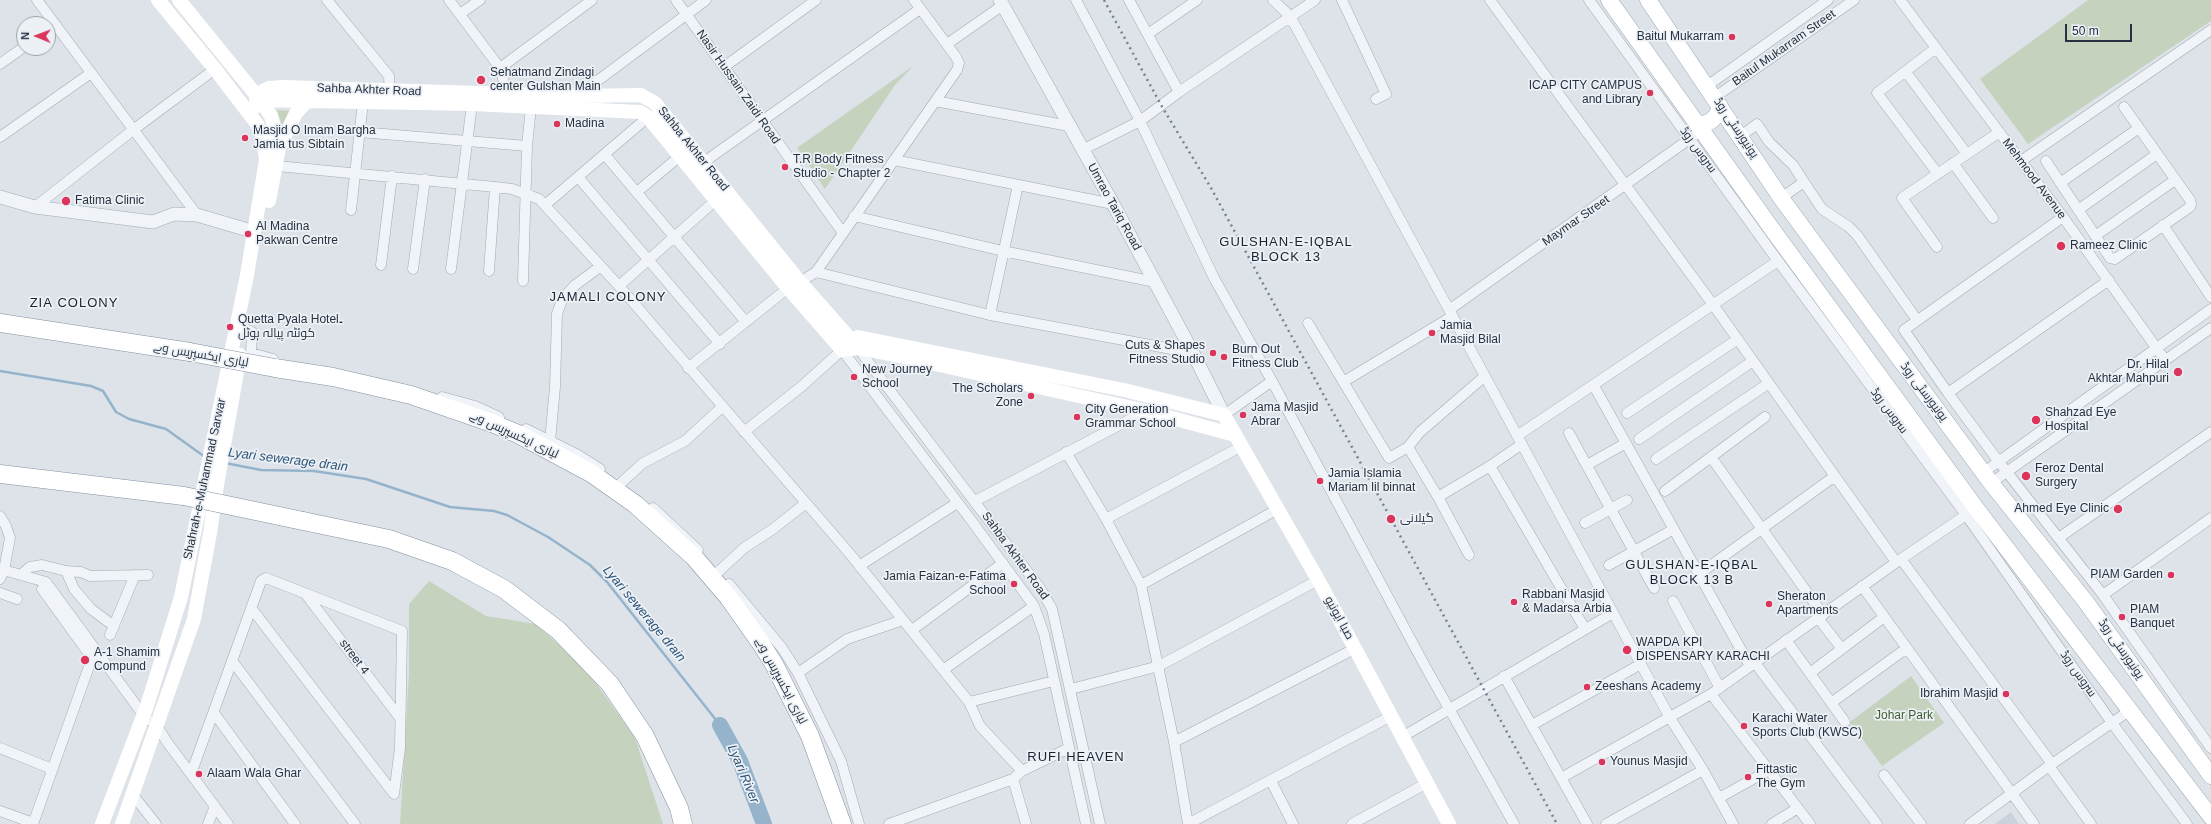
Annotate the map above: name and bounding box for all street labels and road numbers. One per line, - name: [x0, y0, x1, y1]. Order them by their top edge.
- street label: Baitul Mukarram Street: [1730, 7, 1838, 89]
- street label: Nasir Hussain Zaidi Road: [693, 27, 783, 147]
- street label: Sahba Akhter Road: [316, 81, 422, 99]
- street label: یونیورسٹی روڈ: [1711, 95, 1761, 161]
- street label: Sahba Akhter Road: [654, 104, 732, 194]
- street label: سروس روڈ: [1677, 124, 1719, 176]
- street label: Mehmood Avenue: [1999, 136, 2069, 222]
- street label: Umrao Tariq Road: [1084, 161, 1144, 253]
- street label: Maymar Street: [1540, 193, 1612, 249]
- street label: لیاری ایکسپریس وے: [152, 340, 250, 370]
- street label: یونیورسٹی روڈ: [1897, 360, 1951, 424]
- street label: سروس روڈ: [1867, 385, 1911, 437]
- street label: Shahrah-e-Muhammad Sarwar: [181, 397, 229, 561]
- street label: لیاری ایکسپریس وے: [467, 408, 561, 462]
- street label: Sahba Akhter Road: [978, 509, 1052, 603]
- street label: صبا ایونیو: [1321, 594, 1357, 642]
- street label: یونیورسٹی روڈ: [2095, 616, 2147, 682]
- street label: لیاری ایکسپریس وے: [752, 635, 810, 727]
- street label: street 4: [336, 637, 372, 677]
- street label: سروس روڈ: [2057, 648, 2099, 700]

